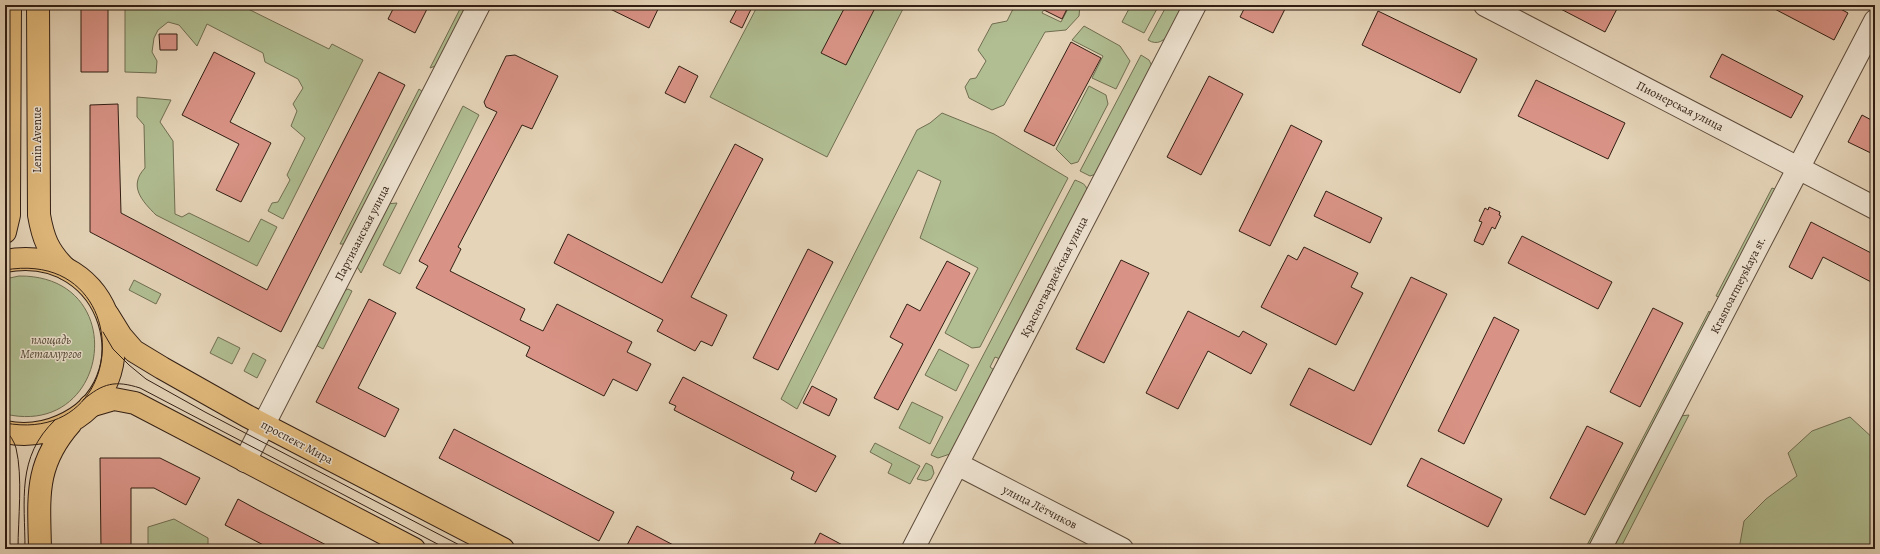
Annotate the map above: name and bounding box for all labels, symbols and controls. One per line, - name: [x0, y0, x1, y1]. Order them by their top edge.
- street label: Пионерская улица: [1634, 77, 1727, 135]
- street label: Lenin Avenue: [29, 107, 45, 173]
- street label: Партизанская улица: [331, 182, 393, 284]
- street label: Красногвардейская улица: [1016, 213, 1092, 340]
- street label: Krasnoarmeyskaya st.: [1706, 234, 1770, 336]
- park label: площадь Металлургов: [20, 332, 82, 362]
- street label: проспект Мира: [258, 416, 336, 468]
- street label: улица Лётчиков: [999, 481, 1080, 533]

